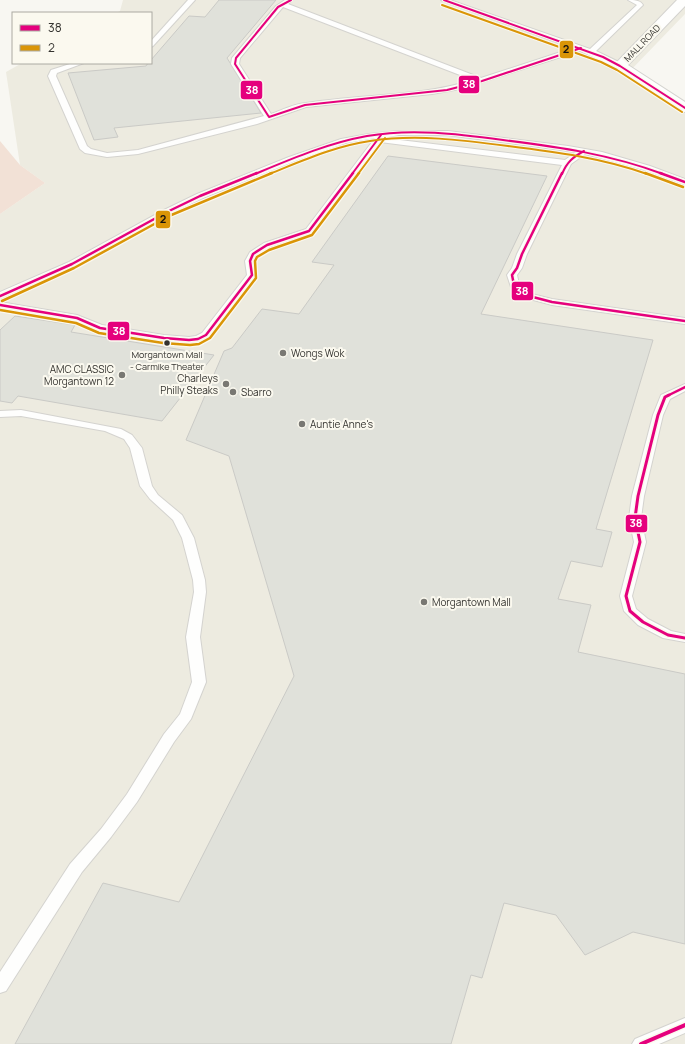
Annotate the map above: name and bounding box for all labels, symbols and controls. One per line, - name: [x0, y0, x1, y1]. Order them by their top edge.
- legend: [12, 12, 152, 64]
- text: 38: [48, 19, 62, 36]
- street label: MALL ROAD: [621, 21, 663, 65]
- text: 2: [48, 39, 55, 56]
- line badge: 2: [559, 40, 574, 59]
- text: 2: [563, 41, 569, 56]
- line badge: 38: [458, 75, 480, 94]
- text: 38: [462, 76, 476, 91]
- line badge: 38: [240, 80, 263, 100]
- text: 38: [245, 82, 259, 97]
- line badge: 2: [155, 210, 171, 229]
- text: 2: [160, 211, 166, 226]
- line badge: 38: [511, 281, 534, 301]
- text: 38: [515, 283, 529, 298]
- line badge: 38: [107, 321, 130, 341]
- text: 38: [112, 323, 126, 338]
- marker: Morgantown Mall - Carmike Theater: [162, 338, 172, 348]
- place label: Wongs Wok: [291, 346, 345, 360]
- place label: Morgantown Mall - Carmike Theater: [130, 348, 205, 373]
- marker: Wongs Wok: [278, 348, 288, 358]
- place label: AMC CLASSIC Morgantown 12: [44, 362, 114, 388]
- marker: AMC CLASSIC Morgantown 12: [117, 370, 127, 380]
- place label: Charleys Philly Steaks: [160, 371, 218, 397]
- marker: Charleys Philly Steaks: [221, 379, 231, 389]
- place label: Sbarro: [241, 385, 272, 399]
- marker: Sbarro: [228, 387, 238, 397]
- place label: Auntie Anne's: [310, 417, 373, 431]
- marker: Auntie Anne's: [297, 419, 307, 429]
- line badge: 38: [625, 514, 648, 533]
- text: 38: [629, 515, 643, 530]
- place label: Morgantown Mall: [432, 595, 511, 609]
- marker: Morgantown Mall: [419, 597, 429, 607]

